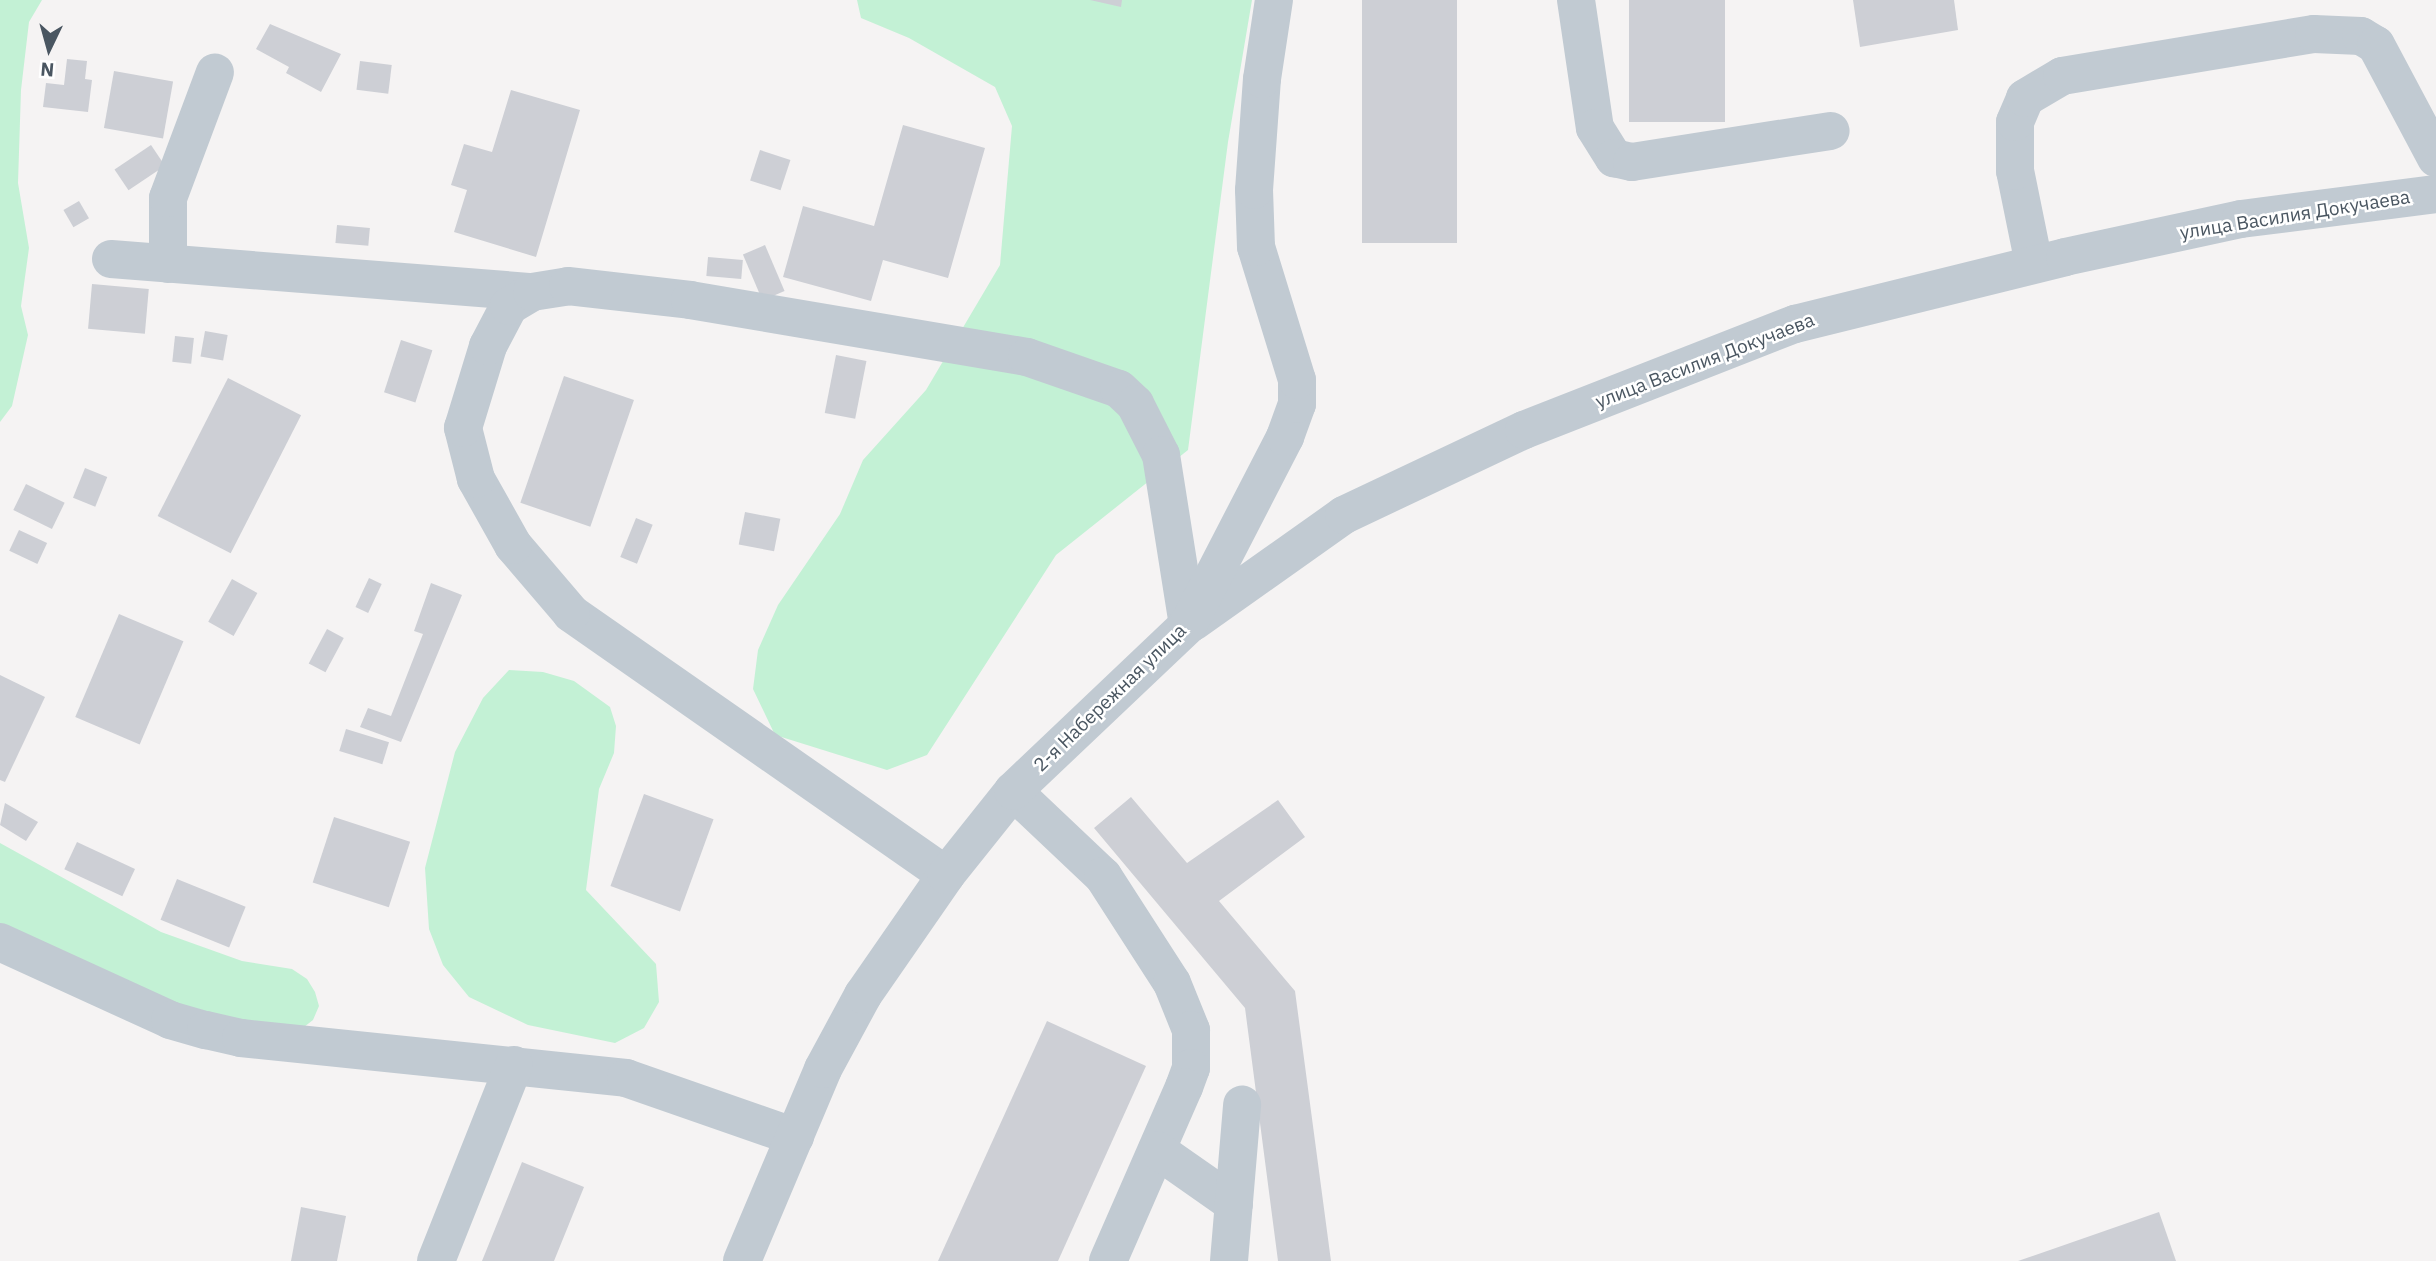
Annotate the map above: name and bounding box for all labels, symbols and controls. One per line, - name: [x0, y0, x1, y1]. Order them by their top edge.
- north arrow: [14, 14, 84, 84]
- text: N: [39, 57, 55, 82]
- street label: улица Василия Докучаева: [2178, 186, 2412, 244]
- street label: улица Василия Докучаева: [1592, 309, 1818, 413]
- street label: 2-я Набережная улица: [1029, 619, 1191, 777]

